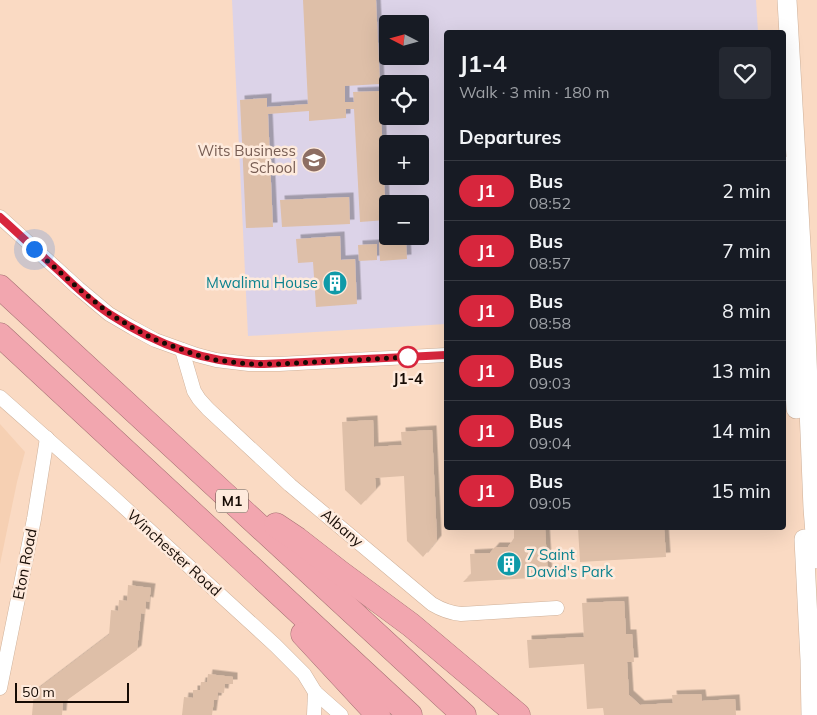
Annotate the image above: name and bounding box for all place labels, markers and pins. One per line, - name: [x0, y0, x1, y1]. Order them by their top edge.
- place label: Wits Business School: [197, 141, 296, 177]
- school or university icon: Wits Business School: [301, 147, 327, 173]
- building icon: Mwalimu House: [322, 270, 348, 296]
- place label: Mwalimu House: [206, 273, 318, 292]
- marker: J1-4: [397, 346, 419, 368]
- place label: J1-4: [393, 369, 423, 388]
- place label: 7 Saint David's Park: [526, 545, 613, 581]
- building icon: 7 Saint David's Park: [496, 551, 522, 577]

